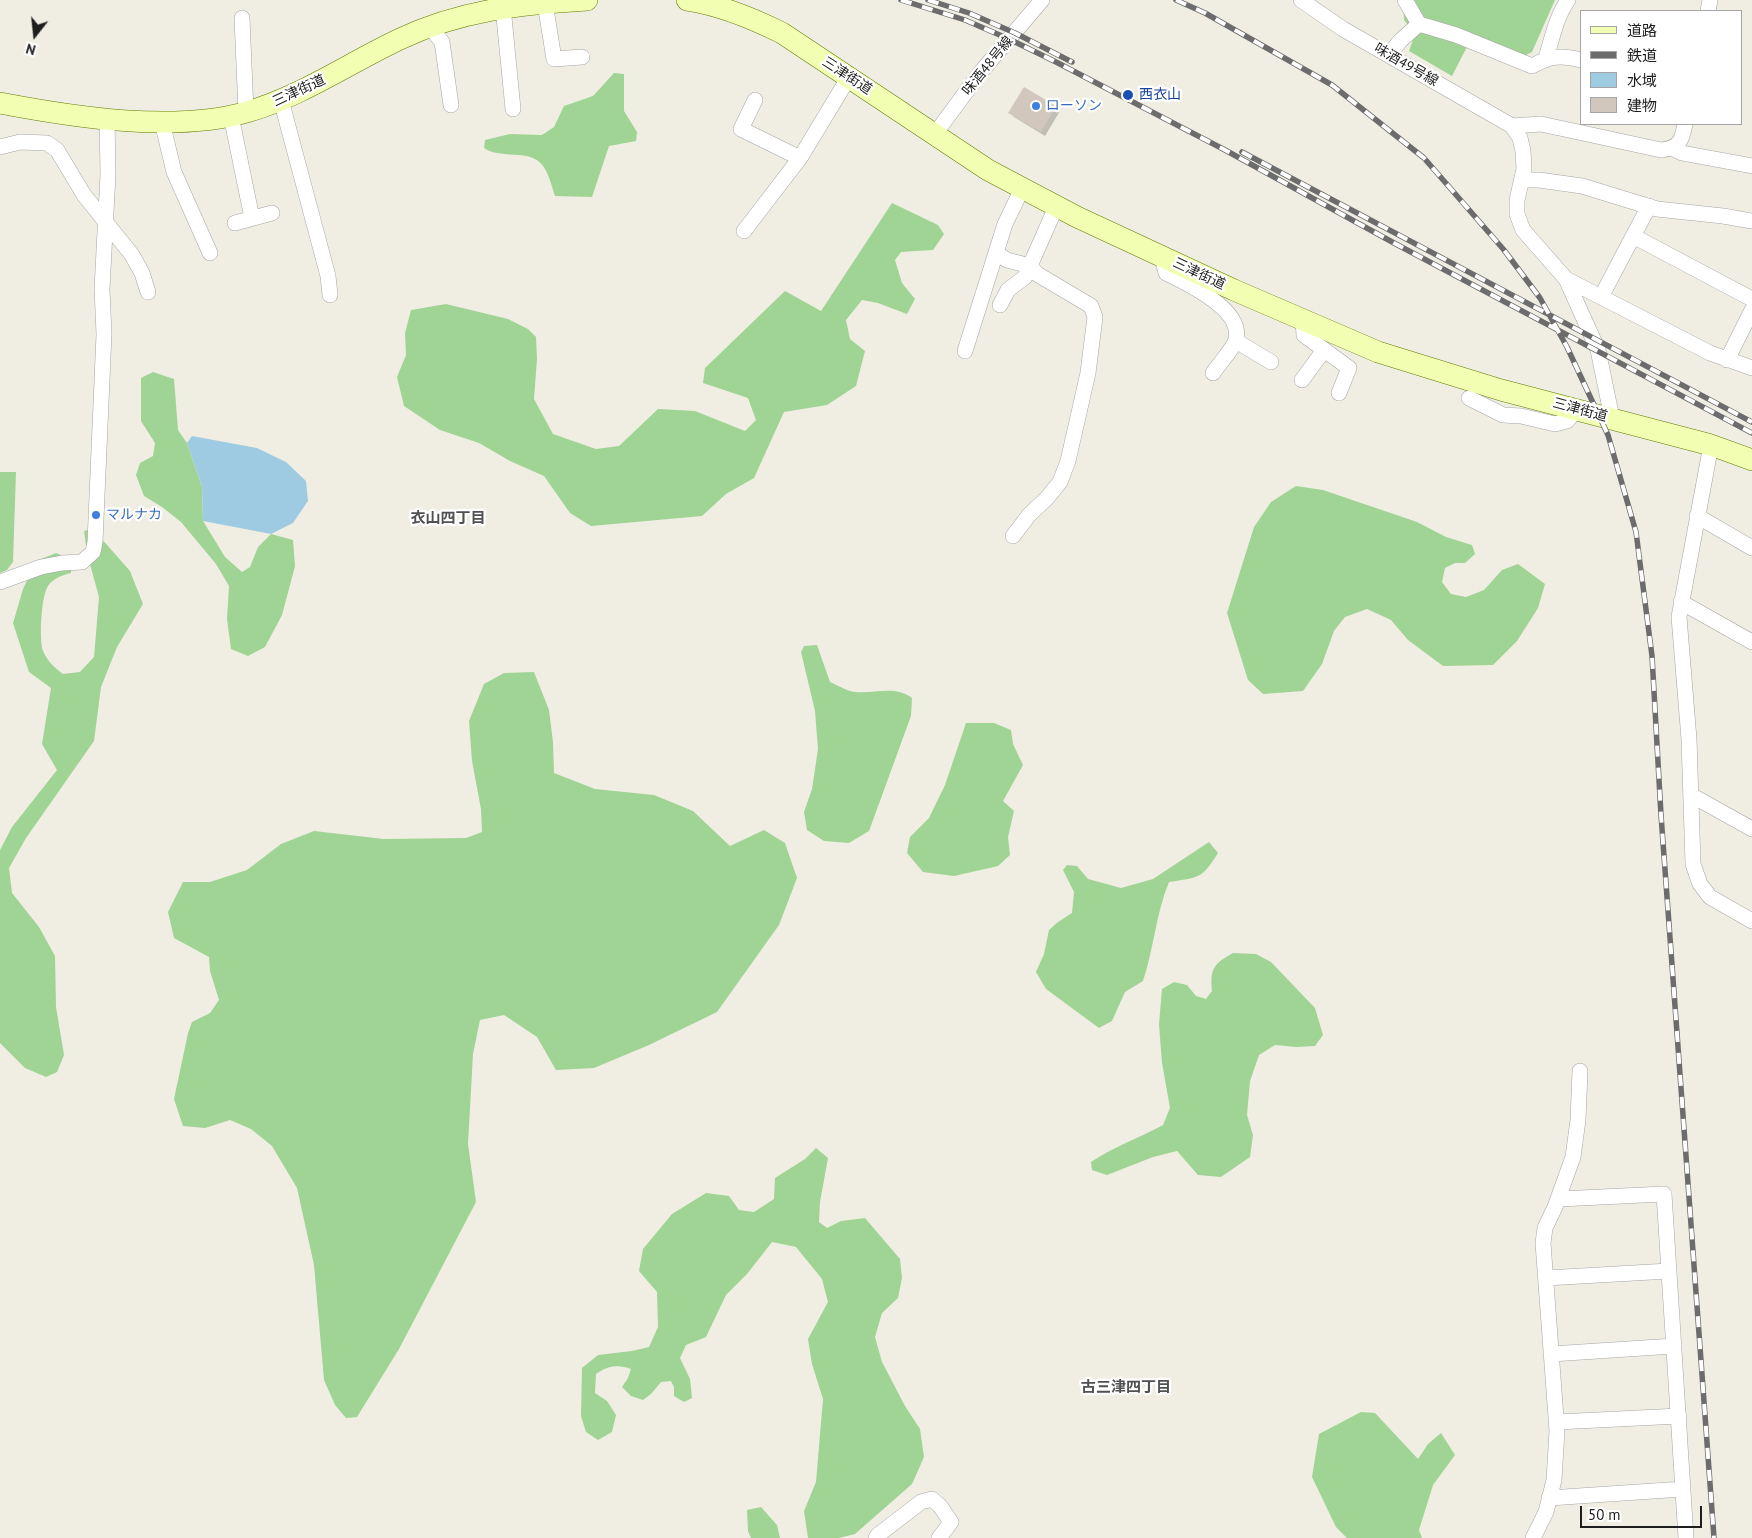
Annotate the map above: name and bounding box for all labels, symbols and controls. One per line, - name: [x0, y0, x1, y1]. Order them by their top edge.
- north arrow: [10, 10, 60, 60]
- legend: [1580, 10, 1742, 125]
- text: 道路: [1627, 21, 1657, 40]
- street label: 味酒48号線: [959, 33, 1017, 99]
- text: N: [24, 40, 38, 59]
- street label: 味酒49号線: [1371, 40, 1441, 90]
- text: 鉄道: [1627, 46, 1657, 65]
- street label: 三津街道: [819, 54, 875, 98]
- text: 水域: [1627, 71, 1657, 90]
- street label: 三津街道: [270, 72, 328, 110]
- place label: 西衣山: [1139, 87, 1181, 103]
- marker: 西衣山: [1121, 88, 1135, 102]
- text: 建物: [1627, 96, 1657, 115]
- place label: ローソン: [1046, 98, 1102, 114]
- marker: ローソン: [1030, 100, 1042, 112]
- street label: 三津街道: [1170, 255, 1228, 293]
- street label: 三津街道: [1551, 395, 1609, 425]
- place label: マルナカ: [106, 507, 162, 523]
- marker: マルナカ: [90, 509, 102, 521]
- district label: 衣山四丁目: [411, 510, 485, 528]
- district label: 古三津四丁目: [1081, 1379, 1171, 1397]
- scale bar: [1582, 1496, 1704, 1528]
- text: 50 m: [1588, 1505, 1621, 1524]

